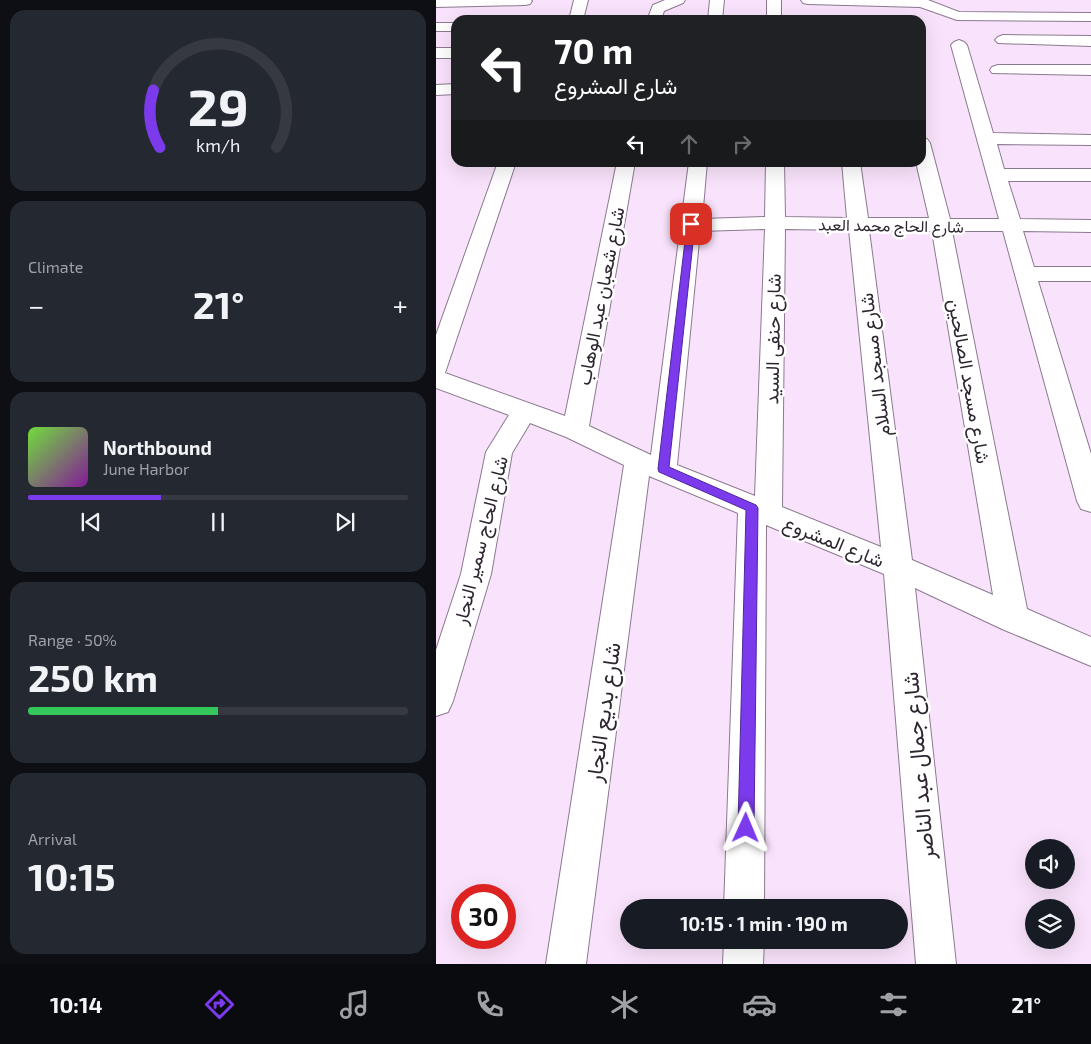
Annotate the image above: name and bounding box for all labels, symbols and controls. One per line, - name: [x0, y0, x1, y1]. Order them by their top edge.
- text: 70 m: [554, 29, 633, 71]
- icon: left: [471, 35, 536, 100]
- text: شارع المشروع: [554, 72, 677, 98]
- text: 29: [188, 74, 248, 136]
- icon: left: [622, 130, 650, 158]
- icon: ahead: [675, 130, 703, 158]
- icon: right: [728, 130, 756, 158]
- text: km/h: [196, 134, 240, 156]
- pin: [670, 203, 712, 245]
- street label: شارع شعبان عبد الوهاب: [571, 205, 631, 387]
- icon: arrive: [677, 210, 705, 238]
- street label: شارع الحاج محمد العبد: [818, 214, 964, 239]
- text: Climate: [28, 257, 83, 276]
- street label: شارع حنفى السيد: [759, 274, 787, 404]
- text: 21°: [193, 281, 244, 327]
- text: −: [28, 288, 44, 322]
- text: +: [393, 288, 408, 322]
- street label: شارع مسجد السلام: [854, 292, 896, 438]
- street label: شارع مسجد الصالحين: [942, 297, 996, 465]
- text: Northbound: [103, 436, 212, 459]
- street label: شارع الحاج سمير النجار: [448, 453, 514, 628]
- text: June Harbor: [103, 459, 190, 478]
- icon: previous: [77, 508, 105, 536]
- icon: pause: [204, 508, 232, 536]
- icon: next: [331, 508, 359, 536]
- street label: شارع المشروع: [780, 510, 888, 573]
- text: Range · 50%: [28, 630, 117, 649]
- street label: شارع بديع النجار: [579, 641, 628, 785]
- text: 250 km: [28, 654, 158, 700]
- street label: شارع جمال عبد الناصر: [896, 671, 941, 862]
- position arrow: [719, 801, 771, 853]
- text: Arrival: [28, 829, 77, 848]
- map controls: [1025, 839, 1075, 949]
- button: sound: [1025, 839, 1075, 889]
- text: 10:15: [28, 853, 116, 899]
- speed limit sign: 30: [451, 884, 516, 949]
- button: layers: [1025, 899, 1075, 949]
- text: 10:15 · 1 min · 190 m: [680, 912, 848, 935]
- icon: directions: [202, 987, 237, 1022]
- icon: music: [337, 987, 372, 1022]
- icon: phone: [472, 987, 507, 1022]
- icon: climate: [607, 987, 642, 1022]
- icon: car: [742, 987, 777, 1022]
- icon: filters: [876, 987, 911, 1022]
- text: 10:14: [50, 991, 102, 1017]
- text: 21°: [1011, 991, 1041, 1017]

